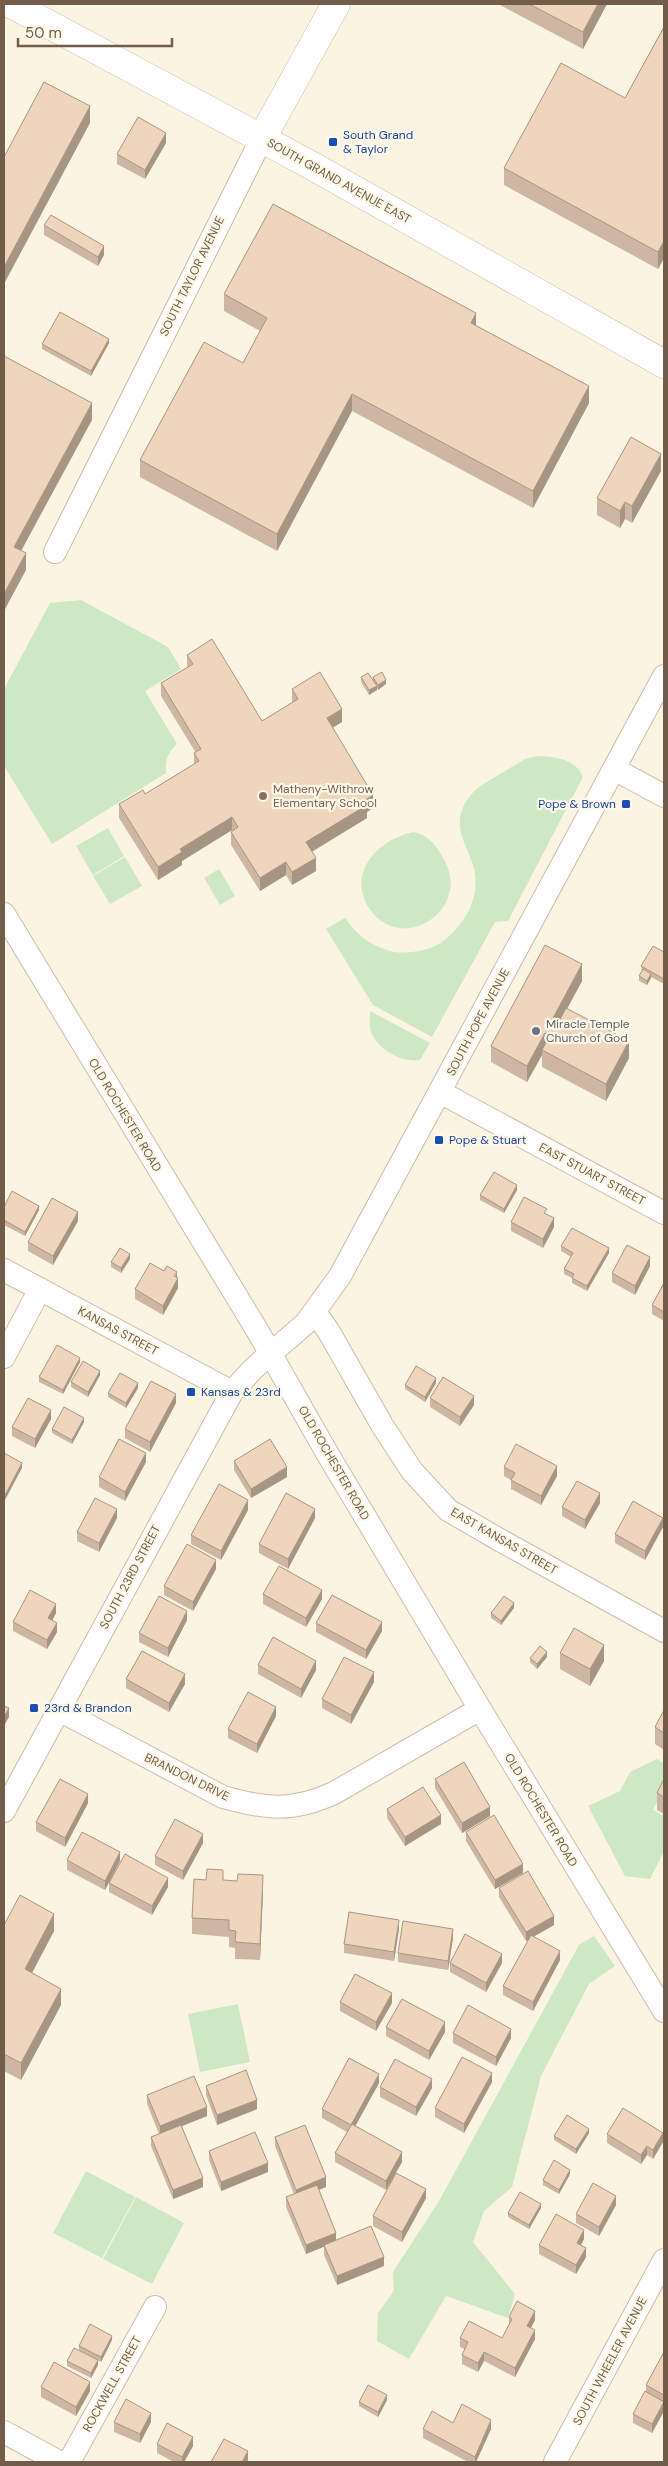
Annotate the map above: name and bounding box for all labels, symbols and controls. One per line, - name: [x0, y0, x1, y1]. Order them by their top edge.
- scale bar: [18, 15, 171, 47]
- text: 50 m: [25, 23, 62, 43]
- place label: South Grand & Taylor: [343, 127, 413, 157]
- street label: SOUTH GRAND AVENUE EAST: [264, 135, 414, 227]
- marker: South Grand & Taylor: [327, 136, 339, 148]
- street label: SOUTH TAYLOR AVENUE: [156, 213, 228, 339]
- place label: Matheny-Withrow Elementary School: [273, 781, 377, 811]
- marker: Matheny-Withrow Elementary School: [257, 790, 269, 802]
- place label: Pope & Brown: [538, 796, 616, 812]
- marker: Pope & Brown: [620, 798, 632, 810]
- street label: SOUTH POPE AVENUE: [443, 965, 513, 1079]
- place label: Miracle Temple Church of God: [546, 1016, 630, 1046]
- marker: Miracle Temple Church of God: [530, 1025, 542, 1037]
- street label: OLD ROCHESTER ROAD: [85, 1055, 165, 1175]
- place label: Pope & Stuart: [449, 1132, 527, 1148]
- marker: Pope & Stuart: [433, 1134, 445, 1146]
- street label: EAST STUART STREET: [536, 1139, 648, 1209]
- street label: KANSAS STREET: [75, 1303, 161, 1359]
- place label: Kansas & 23rd: [201, 1384, 281, 1400]
- marker: Kansas & 23rd: [185, 1386, 197, 1398]
- street label: OLD ROCHESTER ROAD: [295, 1403, 373, 1523]
- street label: EAST KANSAS STREET: [448, 1504, 560, 1578]
- street label: SOUTH 23RD STREET: [96, 1522, 164, 1632]
- place label: 23rd & Brandon: [44, 1700, 132, 1716]
- marker: 23rd & Brandon: [28, 1702, 40, 1714]
- street label: BRANDON DRIVE: [142, 1750, 232, 1805]
- street label: OLD ROCHESTER ROAD: [501, 1750, 581, 1870]
- street label: SOUTH WHEELER AVENUE: [569, 2294, 651, 2428]
- street label: ROCKWELL STREET: [79, 2333, 145, 2435]

